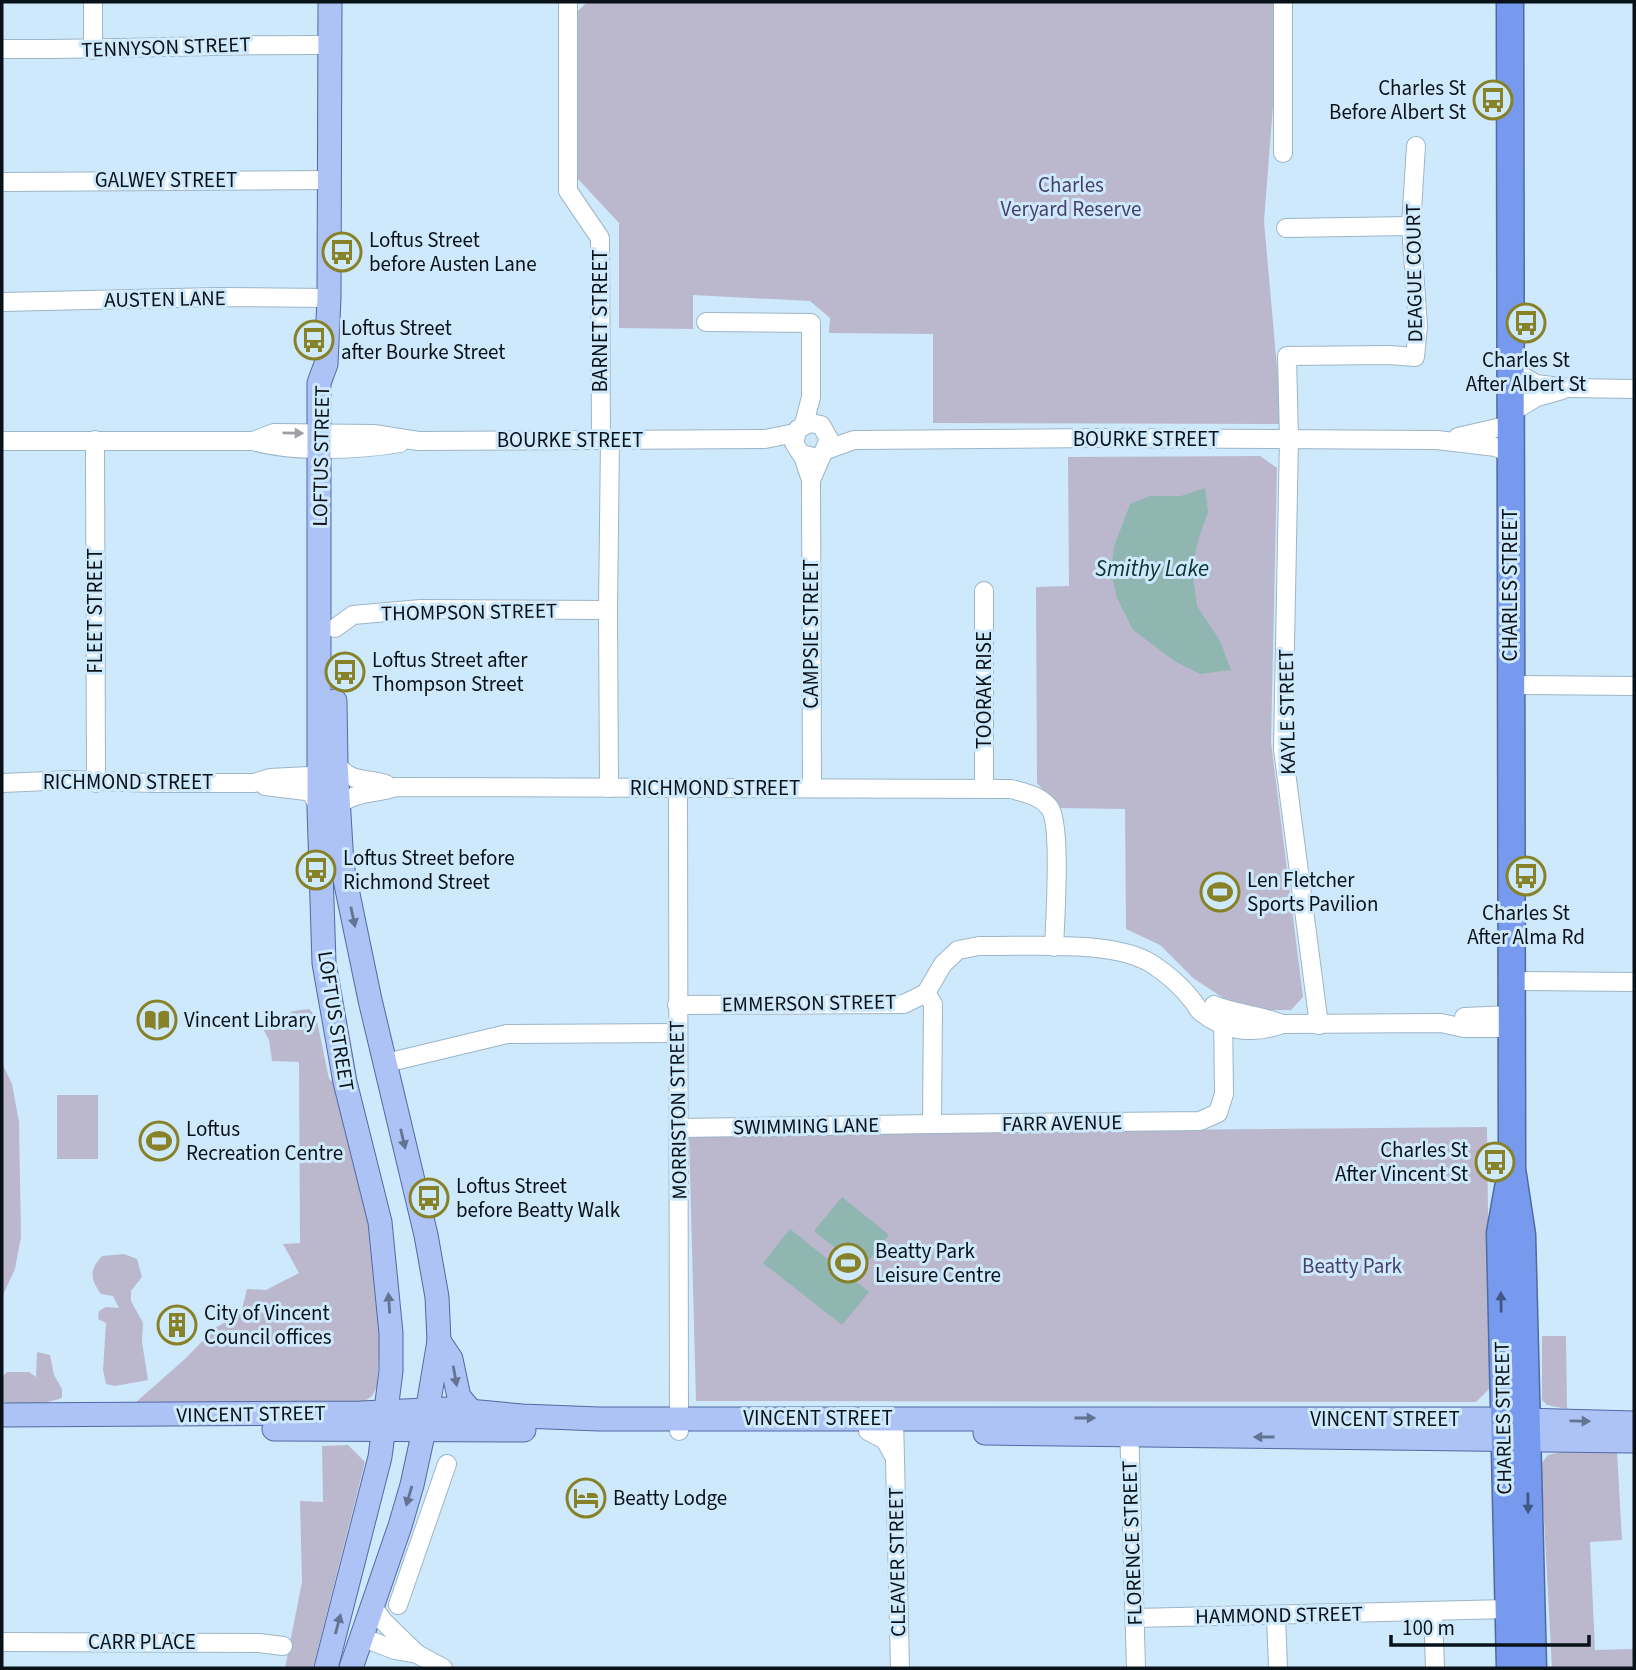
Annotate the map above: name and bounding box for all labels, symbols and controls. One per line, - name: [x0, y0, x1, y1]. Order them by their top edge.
- street label: TENNYSON STREET: [81, 29, 251, 65]
- place label: Charles St Before Albert St: [1329, 73, 1466, 127]
- bus stop icon: Charles St Before Albert St: [1472, 79, 1514, 121]
- street label: GALWEY STREET: [95, 165, 237, 195]
- park label: Charles Veryard Reserve: [1001, 170, 1141, 224]
- street label: DEAGUE COURT: [1398, 203, 1430, 343]
- place label: Loftus Street before Austen Lane: [369, 225, 537, 279]
- bus stop icon: Loftus Street before Austen Lane: [321, 231, 363, 273]
- street label: BARNET STREET: [585, 249, 615, 393]
- street label: AUSTEN LANE: [104, 283, 226, 315]
- bus stop icon: Charles St After Albert St: [1505, 302, 1547, 344]
- place label: Loftus Street after Bourke Street: [341, 313, 505, 367]
- bus stop icon: Loftus Street after Bourke Street: [293, 319, 335, 361]
- place label: Charles St After Albert St: [1466, 345, 1586, 399]
- street label: LOFTUS STREET: [305, 385, 337, 527]
- street label: BOURKE STREET: [1073, 424, 1219, 454]
- street label: BOURKE STREET: [497, 425, 643, 455]
- one-way arrow: [282, 427, 304, 439]
- street label: CHARLES STREET: [1495, 508, 1525, 662]
- street label: FLEET STREET: [80, 548, 110, 674]
- water label: Smithy Lake: [1095, 552, 1209, 585]
- street label: CAMPSIE STREET: [796, 559, 826, 709]
- street label: THOMPSON STREET: [381, 595, 557, 629]
- street label: TOORAK RISE: [969, 631, 999, 749]
- place label: Loftus Street after Thompson Street: [372, 645, 528, 699]
- street label: KAYLE STREET: [1271, 649, 1303, 775]
- bus stop icon: Loftus Street after Thompson Street: [324, 651, 366, 693]
- street label: RICHMOND STREET: [43, 767, 213, 797]
- street label: RICHMOND STREET: [630, 773, 800, 803]
- place label: Loftus Street before Richmond Street: [343, 843, 515, 897]
- bus stop icon: Loftus Street before Richmond Street: [295, 849, 337, 891]
- bus stop icon: Charles St After Alma Rd: [1505, 855, 1547, 897]
- place label: Len Fletcher Sports Pavilion: [1247, 865, 1378, 919]
- sports icon: Len Fletcher Sports Pavilion: [1199, 871, 1241, 913]
- place label: Charles St After Alma Rd: [1467, 898, 1585, 952]
- one-way arrow: [347, 906, 358, 928]
- street label: LOFTUS STREET: [310, 949, 362, 1093]
- street label: EMMERSON STREET: [721, 986, 897, 1020]
- library icon: Vincent Library: [136, 999, 178, 1041]
- place label: Vincent Library: [184, 1005, 316, 1035]
- street label: MORRISTON STREET: [661, 1020, 695, 1200]
- street label: FARR AVENUE: [1002, 1107, 1122, 1139]
- street label: SWIMMING LANE: [733, 1110, 879, 1142]
- place label: Loftus Recreation Centre: [186, 1114, 343, 1168]
- sports icon: Loftus Recreation Centre: [138, 1120, 180, 1162]
- one-way arrow: [398, 1128, 409, 1150]
- place label: Charles St After Vincent St: [1335, 1135, 1468, 1189]
- bus stop icon: Charles St After Vincent St: [1474, 1141, 1516, 1183]
- place label: Loftus Street before Beatty Walk: [456, 1171, 621, 1225]
- bus stop icon: Loftus Street before Beatty Walk: [408, 1177, 450, 1219]
- place label: Beatty Park Leisure Centre: [875, 1236, 1001, 1290]
- sports icon: Beatty Park Leisure Centre: [827, 1242, 869, 1284]
- park label: Beatty Park: [1302, 1251, 1403, 1281]
- one-way arrow: [383, 1291, 394, 1313]
- one-way arrow: [1495, 1291, 1507, 1313]
- place label: City of Vincent Council offices: [204, 1298, 332, 1352]
- building icon: City of Vincent Council offices: [156, 1304, 198, 1346]
- street label: CHARLES STREET: [1487, 1341, 1519, 1495]
- one-way arrow: [449, 1365, 460, 1387]
- street label: VINCENT STREET: [176, 1398, 326, 1430]
- street label: VINCENT STREET: [743, 1403, 893, 1433]
- street label: VINCENT STREET: [1310, 1404, 1460, 1434]
- one-way arrow: [1074, 1412, 1096, 1424]
- one-way arrow: [1569, 1416, 1591, 1427]
- one-way arrow: [1252, 1431, 1274, 1443]
- street label: FLORENCE STREET: [1114, 1460, 1150, 1626]
- hotel icon: Beatty Lodge: [565, 1477, 607, 1519]
- place label: Beatty Lodge: [613, 1483, 727, 1513]
- one-way arrow: [403, 1485, 414, 1507]
- street label: CLEAVER STREET: [881, 1487, 913, 1637]
- one-way arrow: [1522, 1492, 1534, 1514]
- street label: HAMMOND STREET: [1195, 1599, 1363, 1631]
- scale bar: [1391, 1604, 1589, 1648]
- one-way arrow: [333, 1613, 344, 1635]
- text: 100 m: [1402, 1613, 1455, 1643]
- street label: CARR PLACE: [88, 1627, 196, 1657]

